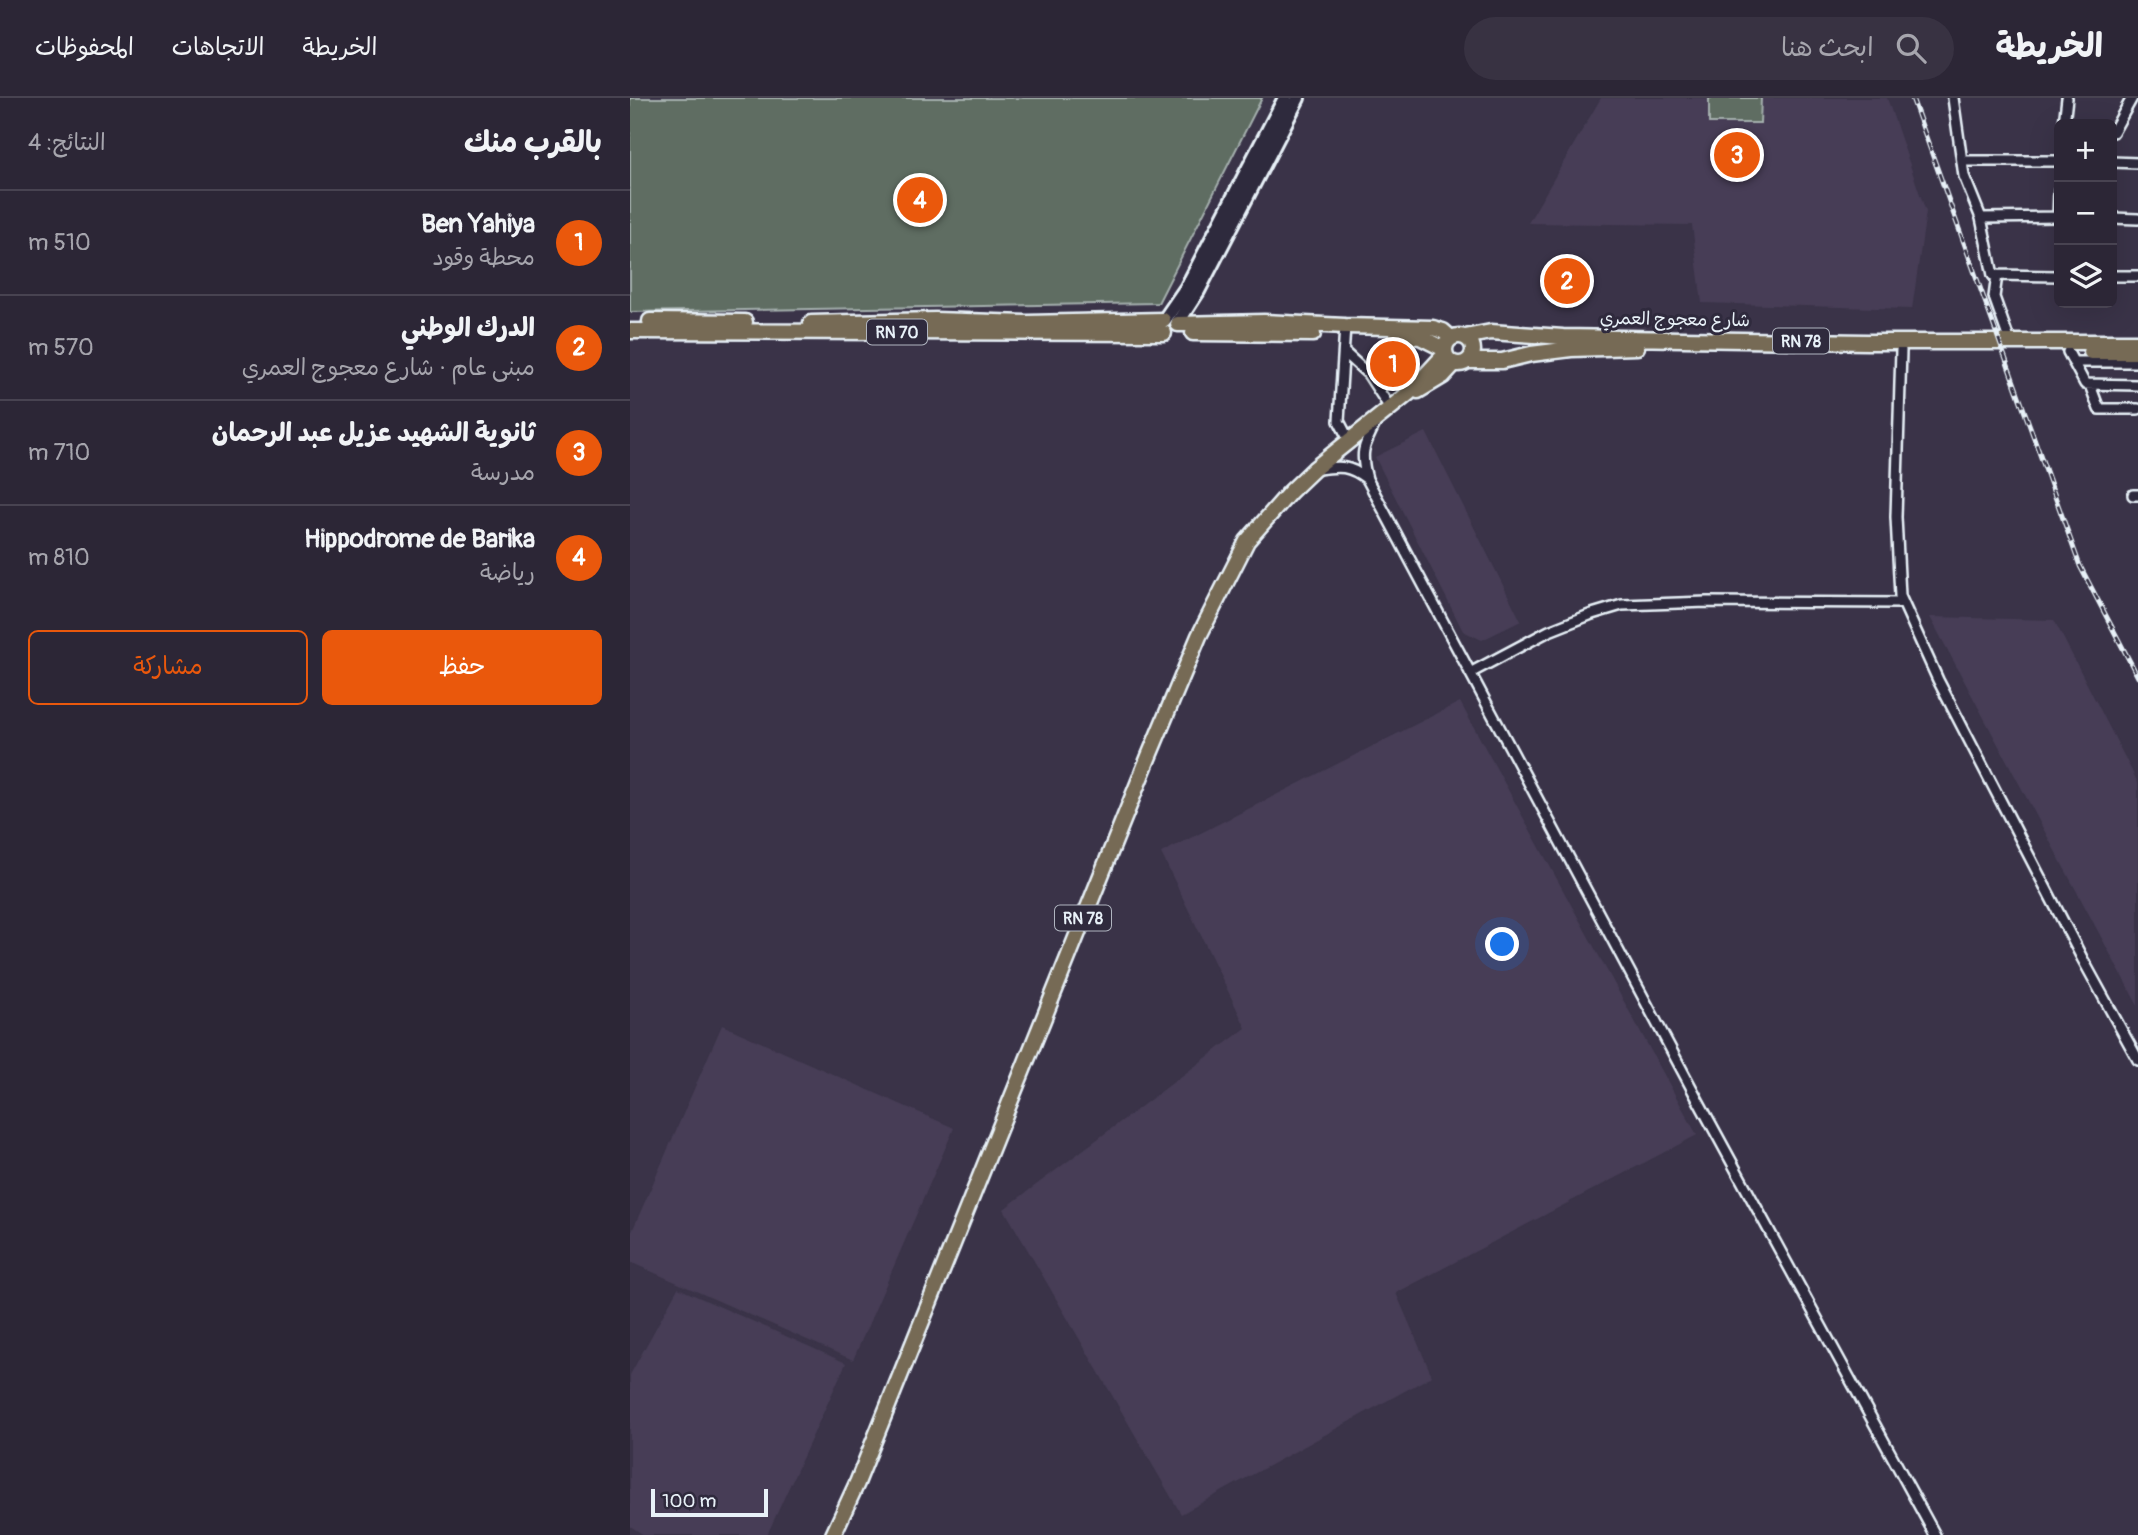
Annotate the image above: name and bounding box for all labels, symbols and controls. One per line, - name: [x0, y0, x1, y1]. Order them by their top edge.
- search box: [1464, 17, 1954, 80]
- text: الخريطة: [1996, 26, 2103, 67]
- icon: search: [1892, 29, 1930, 67]
- text: ابحث هنا: [1781, 32, 1874, 64]
- text: المحفوظات: [35, 33, 134, 62]
- text: الاتجاهات: [172, 33, 265, 62]
- text: الخريطة: [303, 33, 377, 62]
- map controls: [2054, 119, 2117, 308]
- button: +: [2054, 119, 2117, 182]
- text: بالقرب منك: [464, 124, 602, 161]
- text: النتائج: 4: [28, 128, 106, 157]
- pin: 3: [1714, 129, 1760, 181]
- pin: 4: [897, 174, 943, 226]
- button: −: [2054, 182, 2117, 245]
- text: Ben Yahiya: [421, 208, 535, 240]
- text: 510 m: [28, 228, 91, 257]
- text: 1: [575, 228, 584, 257]
- text: محطة وقود: [433, 243, 535, 272]
- button: layers: [2054, 245, 2117, 308]
- pin: 2: [1544, 255, 1590, 307]
- street label: شارع معجوج العمري: [1600, 307, 1750, 333]
- text: الدرك الوطني: [401, 312, 535, 344]
- road number: RN 70: [867, 320, 927, 344]
- road number: RN 78: [1773, 328, 1829, 354]
- text: 570 m: [28, 333, 94, 362]
- text: 2: [573, 333, 585, 362]
- pin: 1: [1370, 338, 1416, 390]
- text: مبنى عام · شارع معجوج العمري: [242, 353, 535, 382]
- text: ثانوية الشهيد عزيل عبد الرحمان: [212, 417, 535, 449]
- text: 710 m: [28, 438, 90, 467]
- text: 3: [573, 438, 585, 467]
- text: مدرسة: [471, 458, 535, 487]
- text: Hippodrome de Barika: [304, 523, 535, 555]
- text: 810 m: [28, 543, 90, 572]
- text: 4: [572, 543, 586, 572]
- text: رياضة: [480, 558, 535, 587]
- button: مشاركة: [28, 630, 308, 705]
- button: حفظ: [322, 630, 602, 705]
- road number: RN 78: [1055, 905, 1111, 930]
- your location: [1485, 927, 1519, 961]
- scale bar: [651, 1486, 768, 1518]
- text: 100 m: [662, 1489, 716, 1513]

